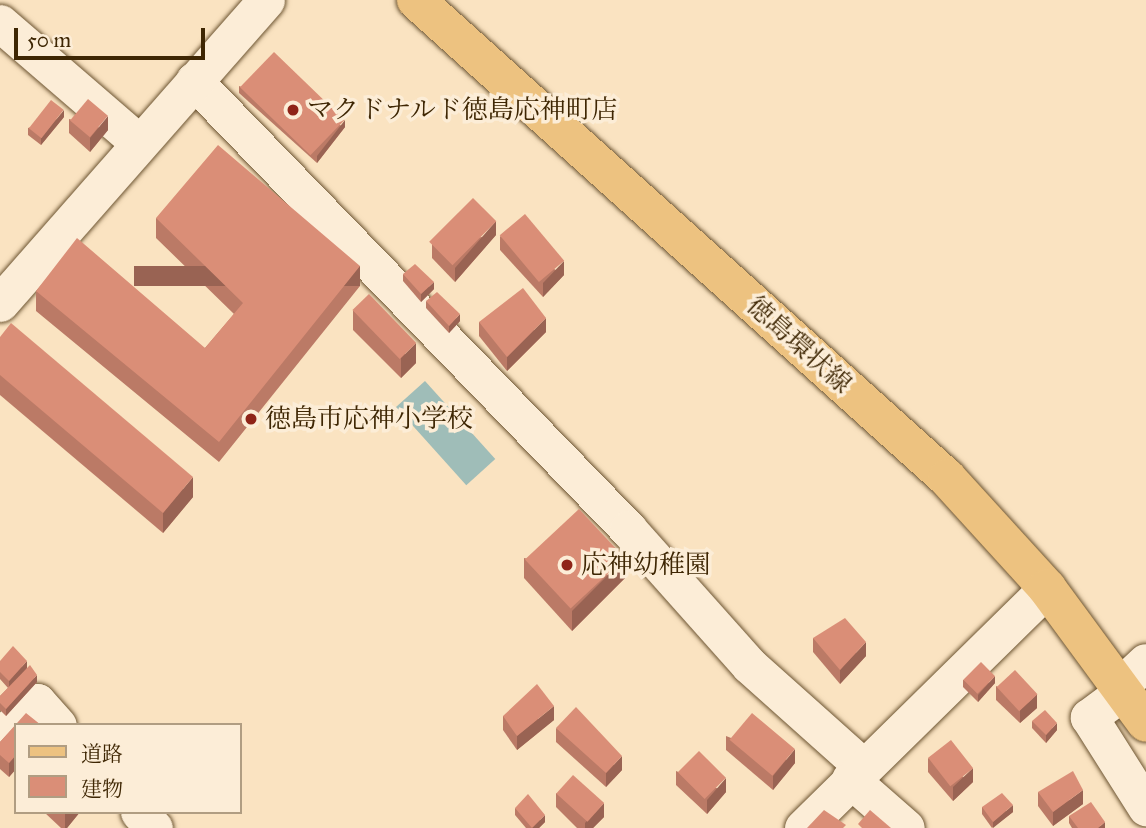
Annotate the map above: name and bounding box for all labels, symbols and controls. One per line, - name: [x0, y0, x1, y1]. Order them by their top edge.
- scale bar: [18, 14, 208, 58]
- text: 50 m: [27, 27, 71, 53]
- place label: マクドナルド徳島応神町店: [307, 94, 619, 126]
- marker: マクドナルド徳島応神町店: [285, 102, 301, 118]
- street label: 徳島環状線: [740, 290, 858, 400]
- place label: 徳島市応神小学校: [265, 403, 473, 435]
- marker: 徳島市応神小学校: [243, 411, 259, 427]
- place label: 応神幼稚園: [581, 549, 711, 581]
- marker: 応神幼稚園: [559, 557, 575, 573]
- legend: [14, 723, 242, 814]
- text: 道路: [81, 741, 123, 767]
- text: 建物: [81, 776, 123, 802]

